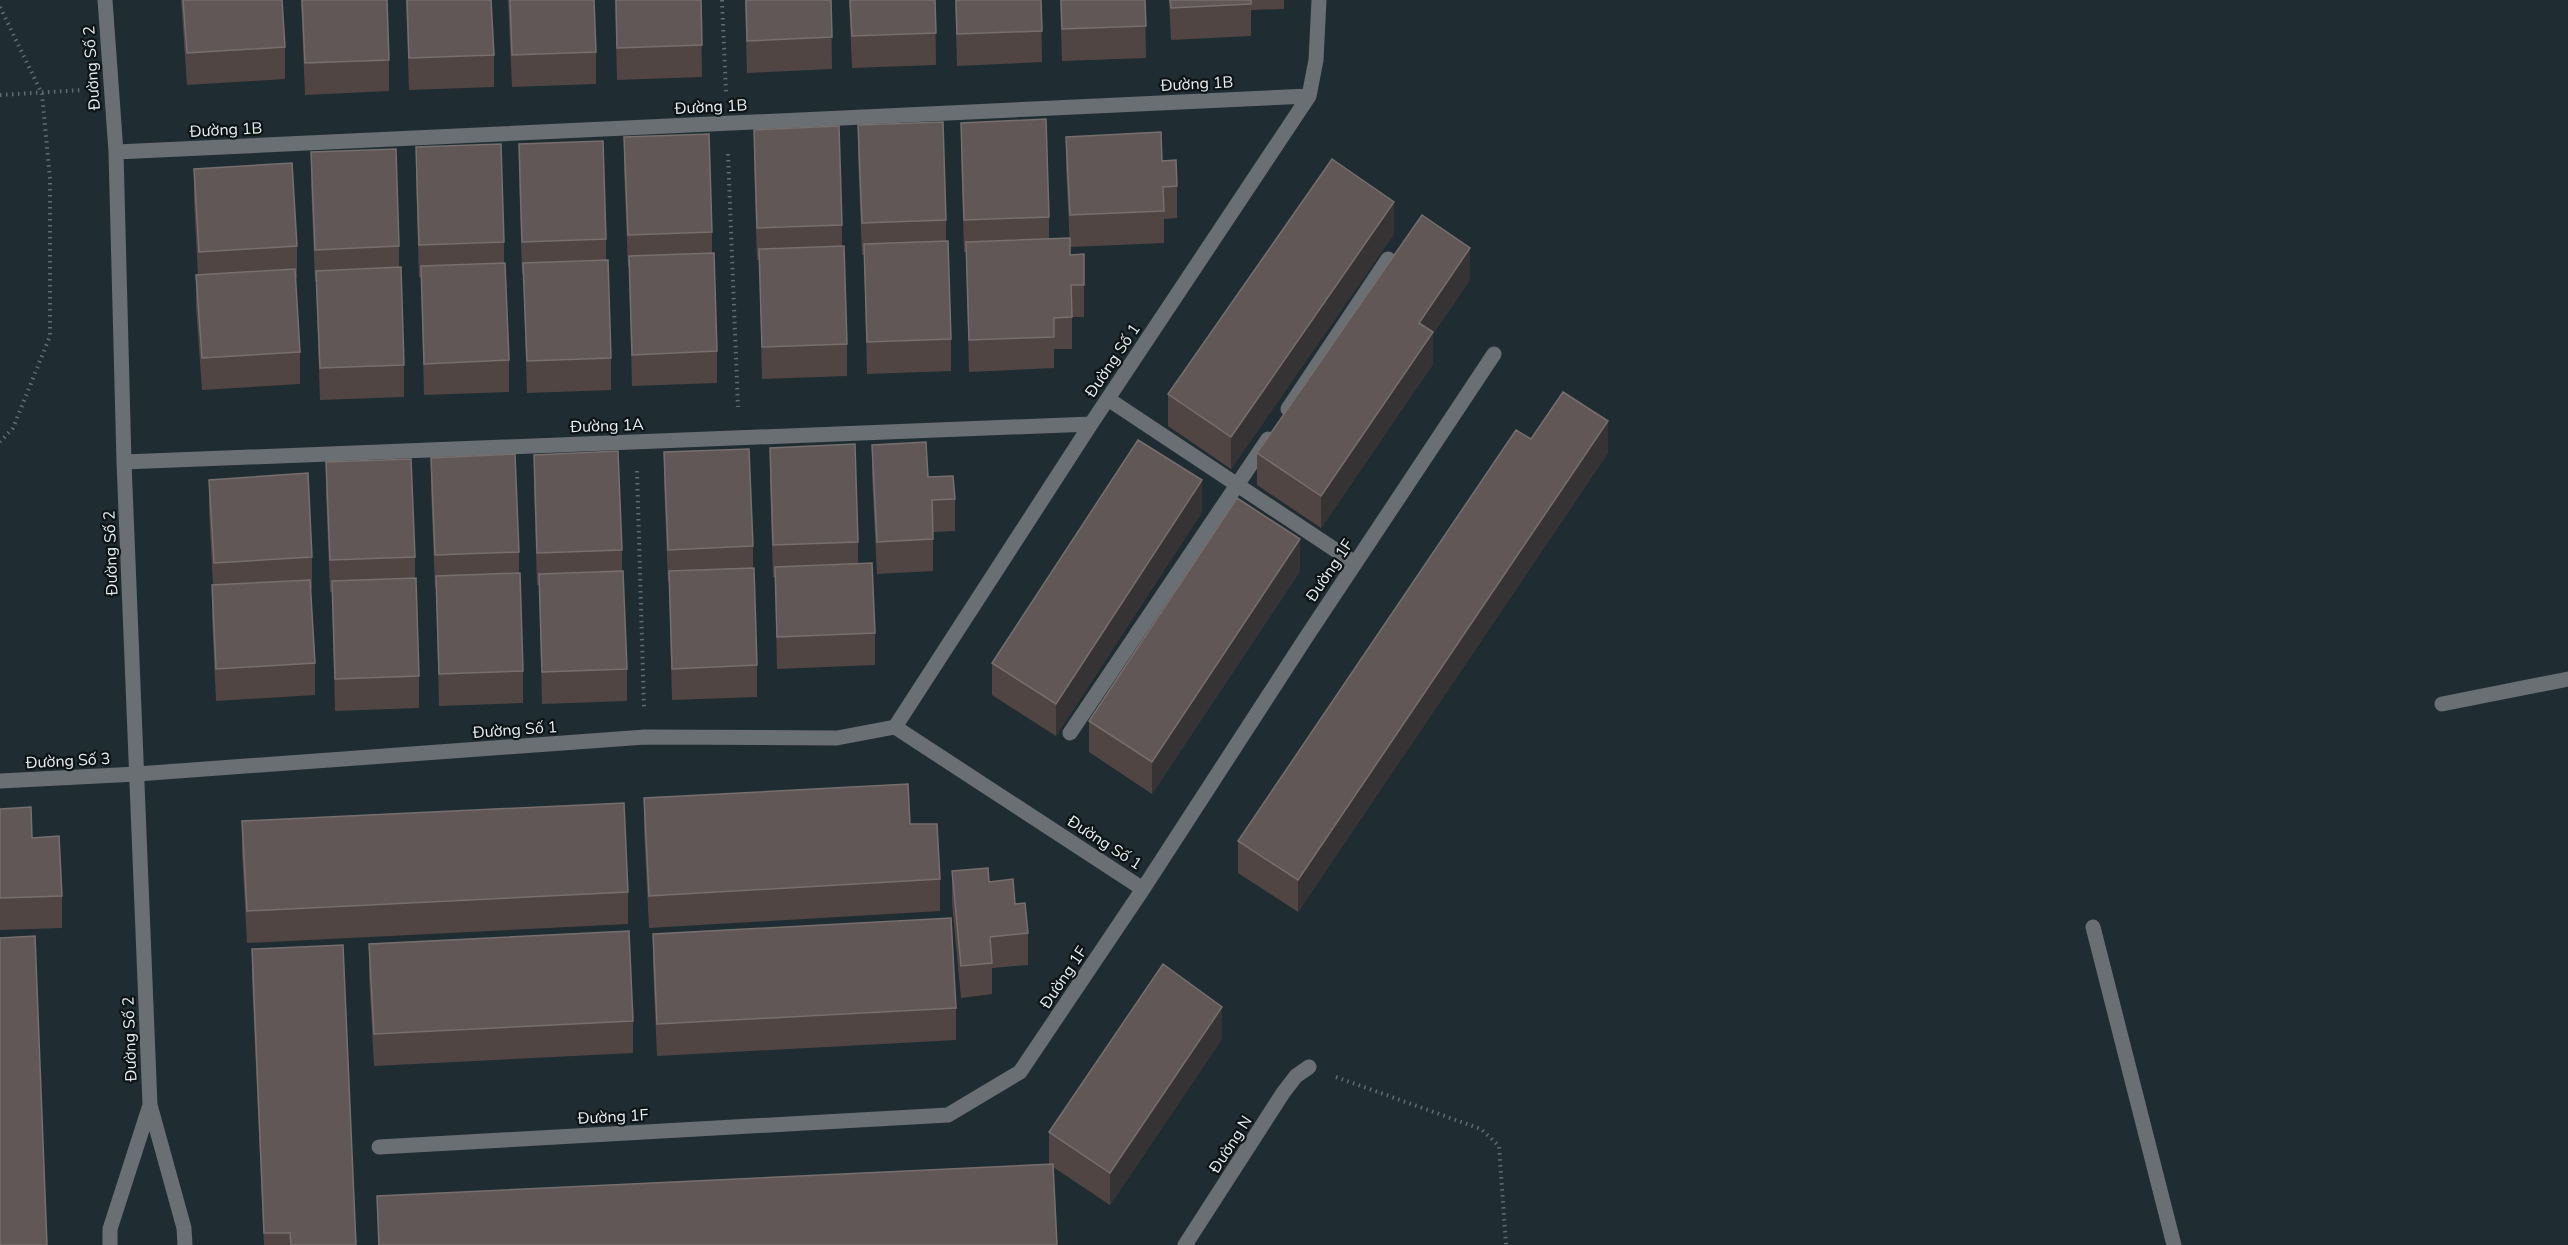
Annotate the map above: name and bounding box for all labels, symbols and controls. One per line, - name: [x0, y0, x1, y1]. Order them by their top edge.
- street label: Đường Số 2: [78, 25, 106, 112]
- street label: Đường 1B: [1159, 71, 1234, 97]
- street label: Đường 1B: [673, 94, 748, 120]
- street label: Đường 1B: [188, 117, 263, 143]
- street label: Đường Số 1: [1079, 319, 1146, 403]
- street label: Đường 1A: [569, 414, 645, 438]
- street label: Đường Số 2: [99, 510, 124, 597]
- street label: Đường 1F: [1300, 535, 1359, 607]
- street label: Đường Số 1: [471, 716, 558, 744]
- street label: Đường Số 3: [24, 748, 111, 774]
- street label: Đường Số 1: [1062, 810, 1146, 875]
- street label: Đường 1F: [1034, 942, 1093, 1014]
- street label: Đường Số 2: [118, 996, 143, 1083]
- street label: Đường 1F: [576, 1104, 649, 1130]
- street label: Đường N: [1204, 1112, 1258, 1178]

